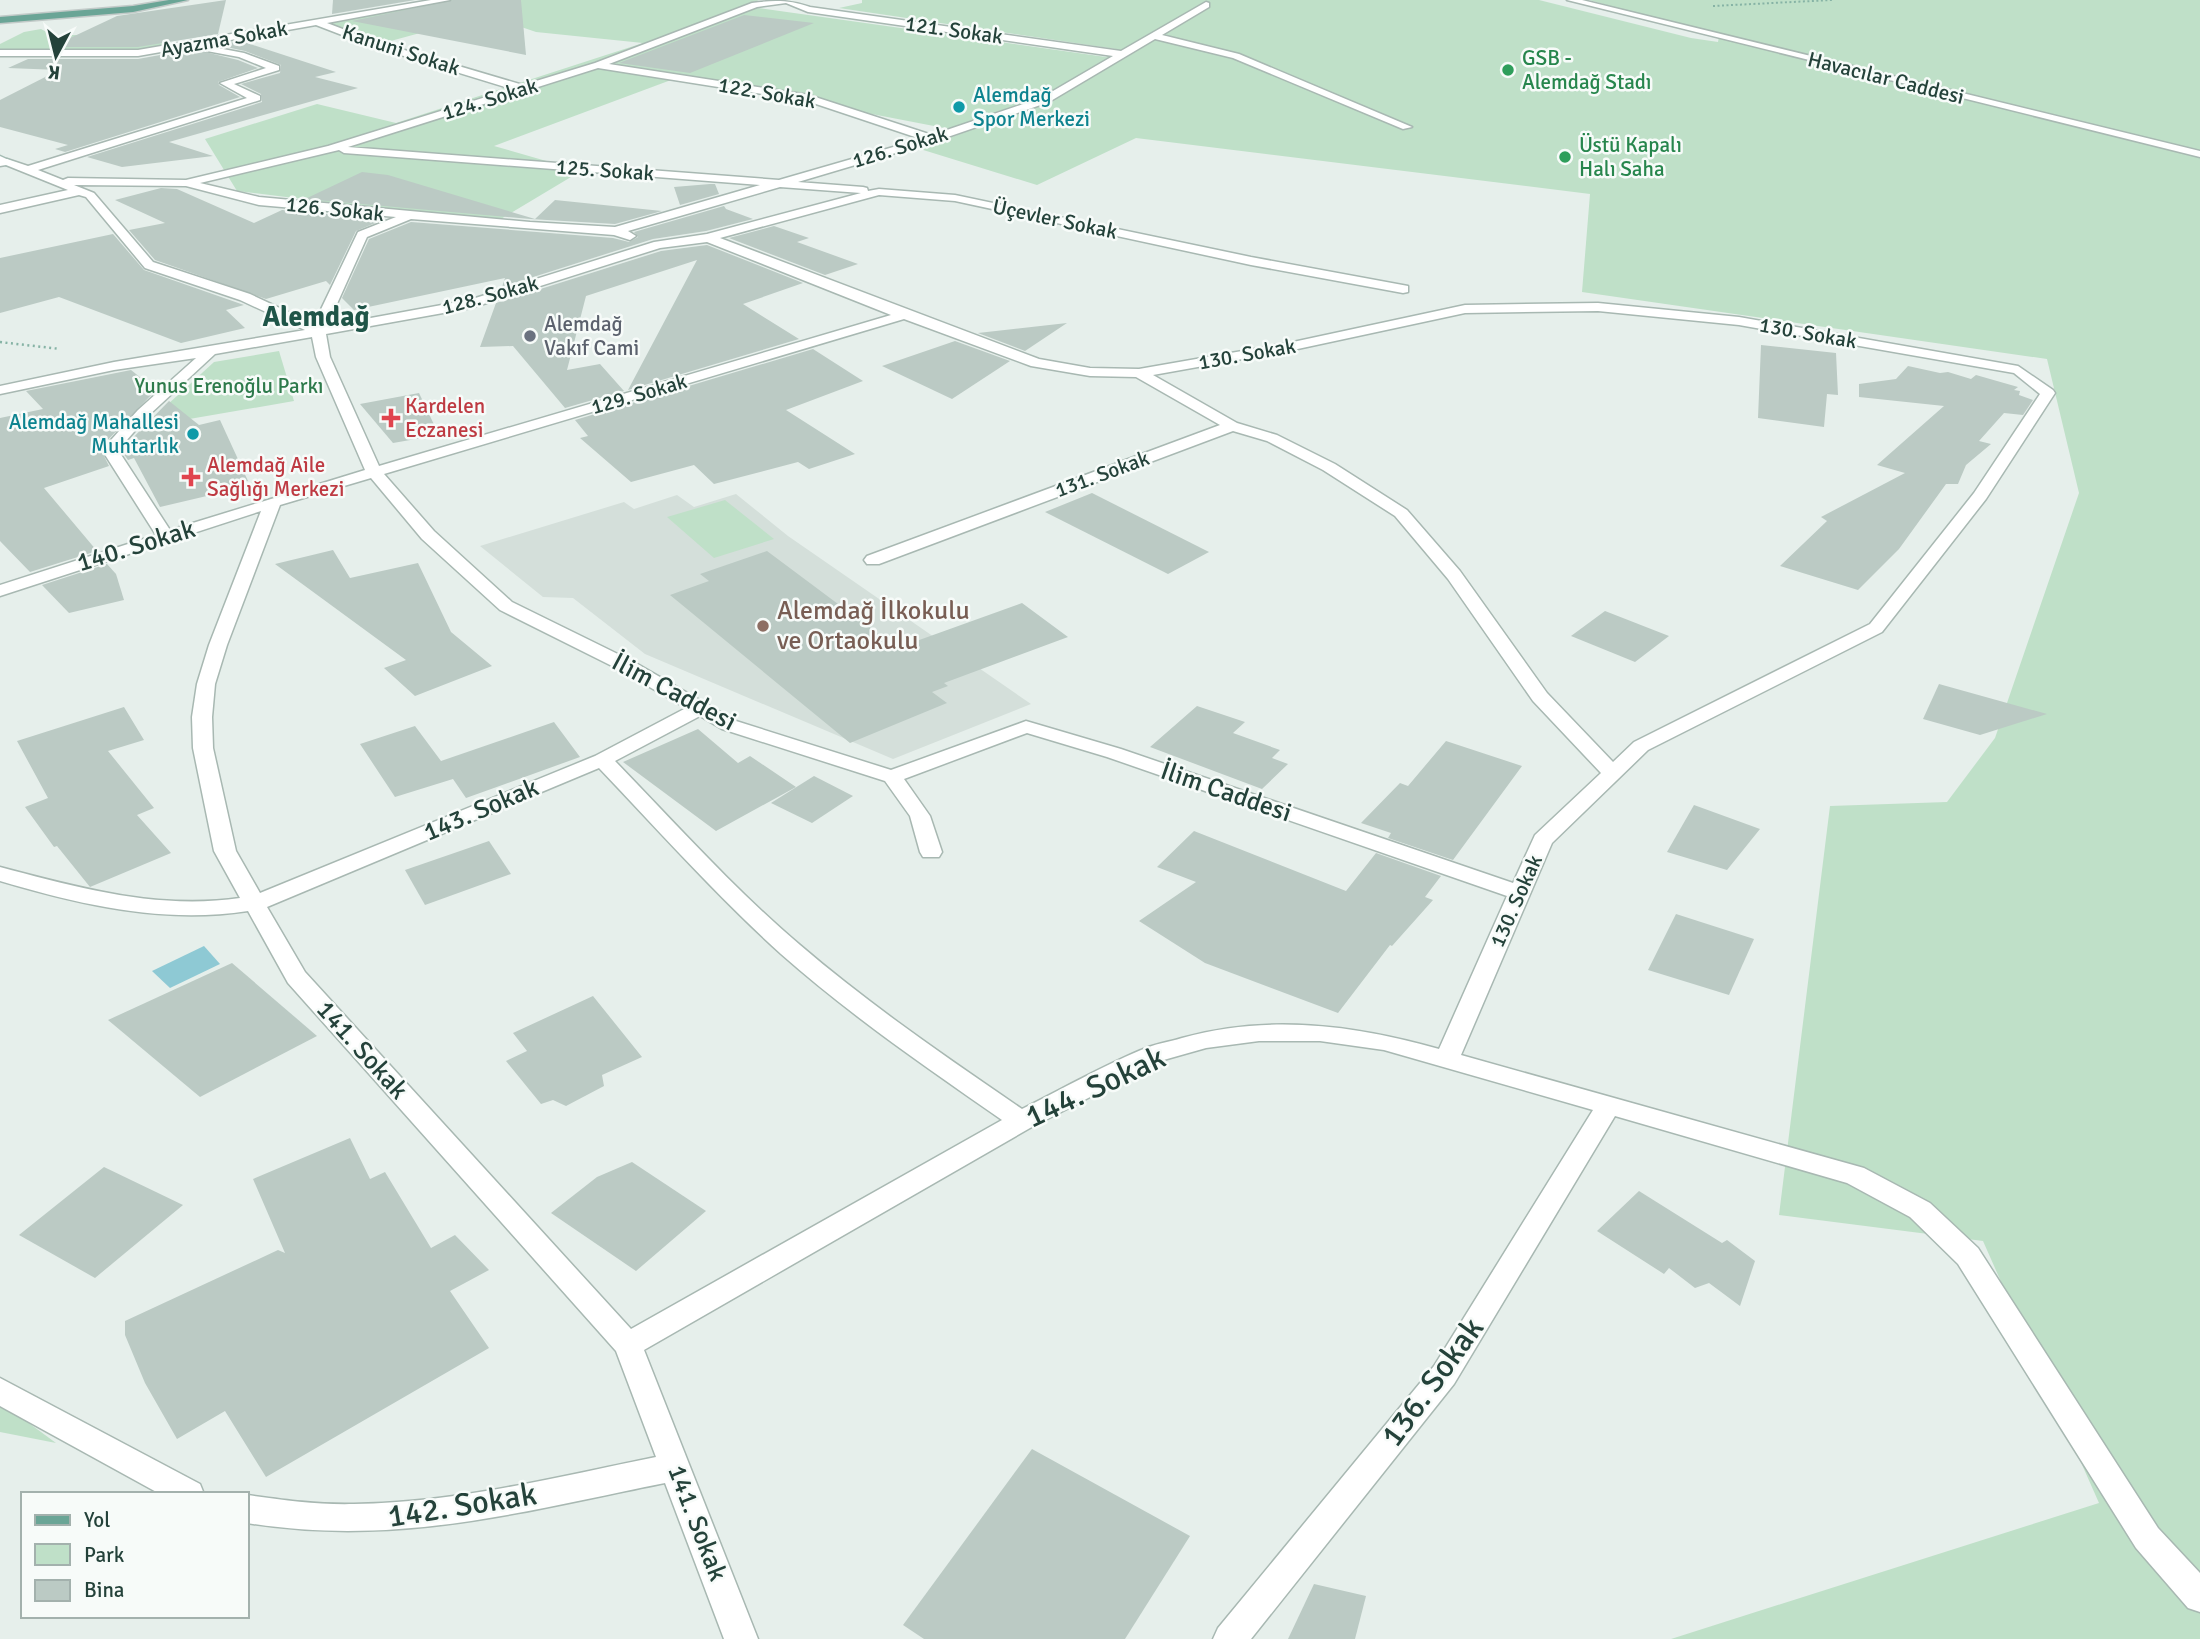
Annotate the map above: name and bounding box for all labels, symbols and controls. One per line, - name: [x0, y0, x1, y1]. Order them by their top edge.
- street label: 121. Sokak: [903, 10, 1005, 50]
- street label: Ayazma Sokak: [159, 15, 290, 63]
- street label: Kanuni Sokak: [339, 19, 464, 81]
- north arrow: [21, 21, 91, 91]
- place label: GSB - Alemdağ Stadı: [1522, 45, 1652, 95]
- street label: Havacılar Caddesi: [1805, 46, 1967, 110]
- text: K: [47, 59, 61, 85]
- marker: GSB - Alemdağ Stadı: [1500, 62, 1516, 78]
- street label: 124. Sokak: [439, 72, 541, 126]
- street label: 122. Sokak: [716, 72, 818, 114]
- place label: Alemdağ Spor Merkezi: [973, 82, 1090, 132]
- marker: Alemdağ Spor Merkezi: [951, 99, 967, 115]
- street label: 126. Sokak: [849, 120, 951, 174]
- place label: Üstü Kapalı Halı Saha: [1579, 132, 1682, 182]
- marker: Üstü Kapalı Halı Saha: [1557, 149, 1573, 165]
- street label: 125. Sokak: [555, 154, 655, 186]
- street label: 126. Sokak: [285, 191, 386, 227]
- street label: Üçevler Sokak: [990, 193, 1120, 245]
- street label: 128. Sokak: [439, 270, 541, 320]
- district label: Alemdağ: [263, 300, 369, 334]
- place label: Alemdağ Vakıf Cami: [544, 311, 639, 361]
- street label: 130. Sokak: [1757, 312, 1859, 354]
- marker: Alemdağ Vakıf Cami: [522, 328, 538, 344]
- street label: 130. Sokak: [1196, 333, 1298, 375]
- street label: 129. Sokak: [588, 368, 690, 420]
- park label: Yunus Erenoğlu Parkı: [134, 373, 324, 399]
- place label: Kardelen Eczanesi: [405, 393, 485, 443]
- place label: Alemdağ Mahallesi Muhtarlık: [9, 409, 179, 459]
- marker: Kardelen Eczanesi: [383, 410, 399, 426]
- marker: Alemdağ Mahallesi Muhtarlık: [185, 426, 201, 442]
- street label: 131. Sokak: [1051, 445, 1153, 503]
- place label: Alemdağ Aile Sağlığı Merkezi: [207, 452, 344, 502]
- marker: Alemdağ Aile Sağlığı Merkezi: [181, 467, 201, 487]
- street label: 140. Sokak: [73, 513, 199, 579]
- place label: Alemdağ İlkokulu ve Ortaokulu: [777, 595, 970, 657]
- marker: Alemdağ İlkokulu ve Ortaokulu: [755, 618, 771, 634]
- street label: İlim Caddesi: [606, 646, 742, 738]
- street label: İlim Caddesi: [1156, 755, 1296, 829]
- street label: 143. Sokak: [419, 771, 543, 849]
- street label: 130. Sokak: [1484, 850, 1548, 951]
- street label: 141. Sokak: [309, 994, 415, 1106]
- street label: 144. Sokak: [1019, 1038, 1171, 1136]
- street label: 136. Sokak: [1372, 1310, 1492, 1454]
- street label: 141. Sokak: [660, 1460, 734, 1586]
- street label: 142. Sokak: [385, 1474, 539, 1536]
- legend: [21, 1492, 248, 1618]
- text: Yol: [84, 1507, 110, 1533]
- text: Park: [84, 1542, 125, 1568]
- text: Bina: [84, 1577, 125, 1603]

